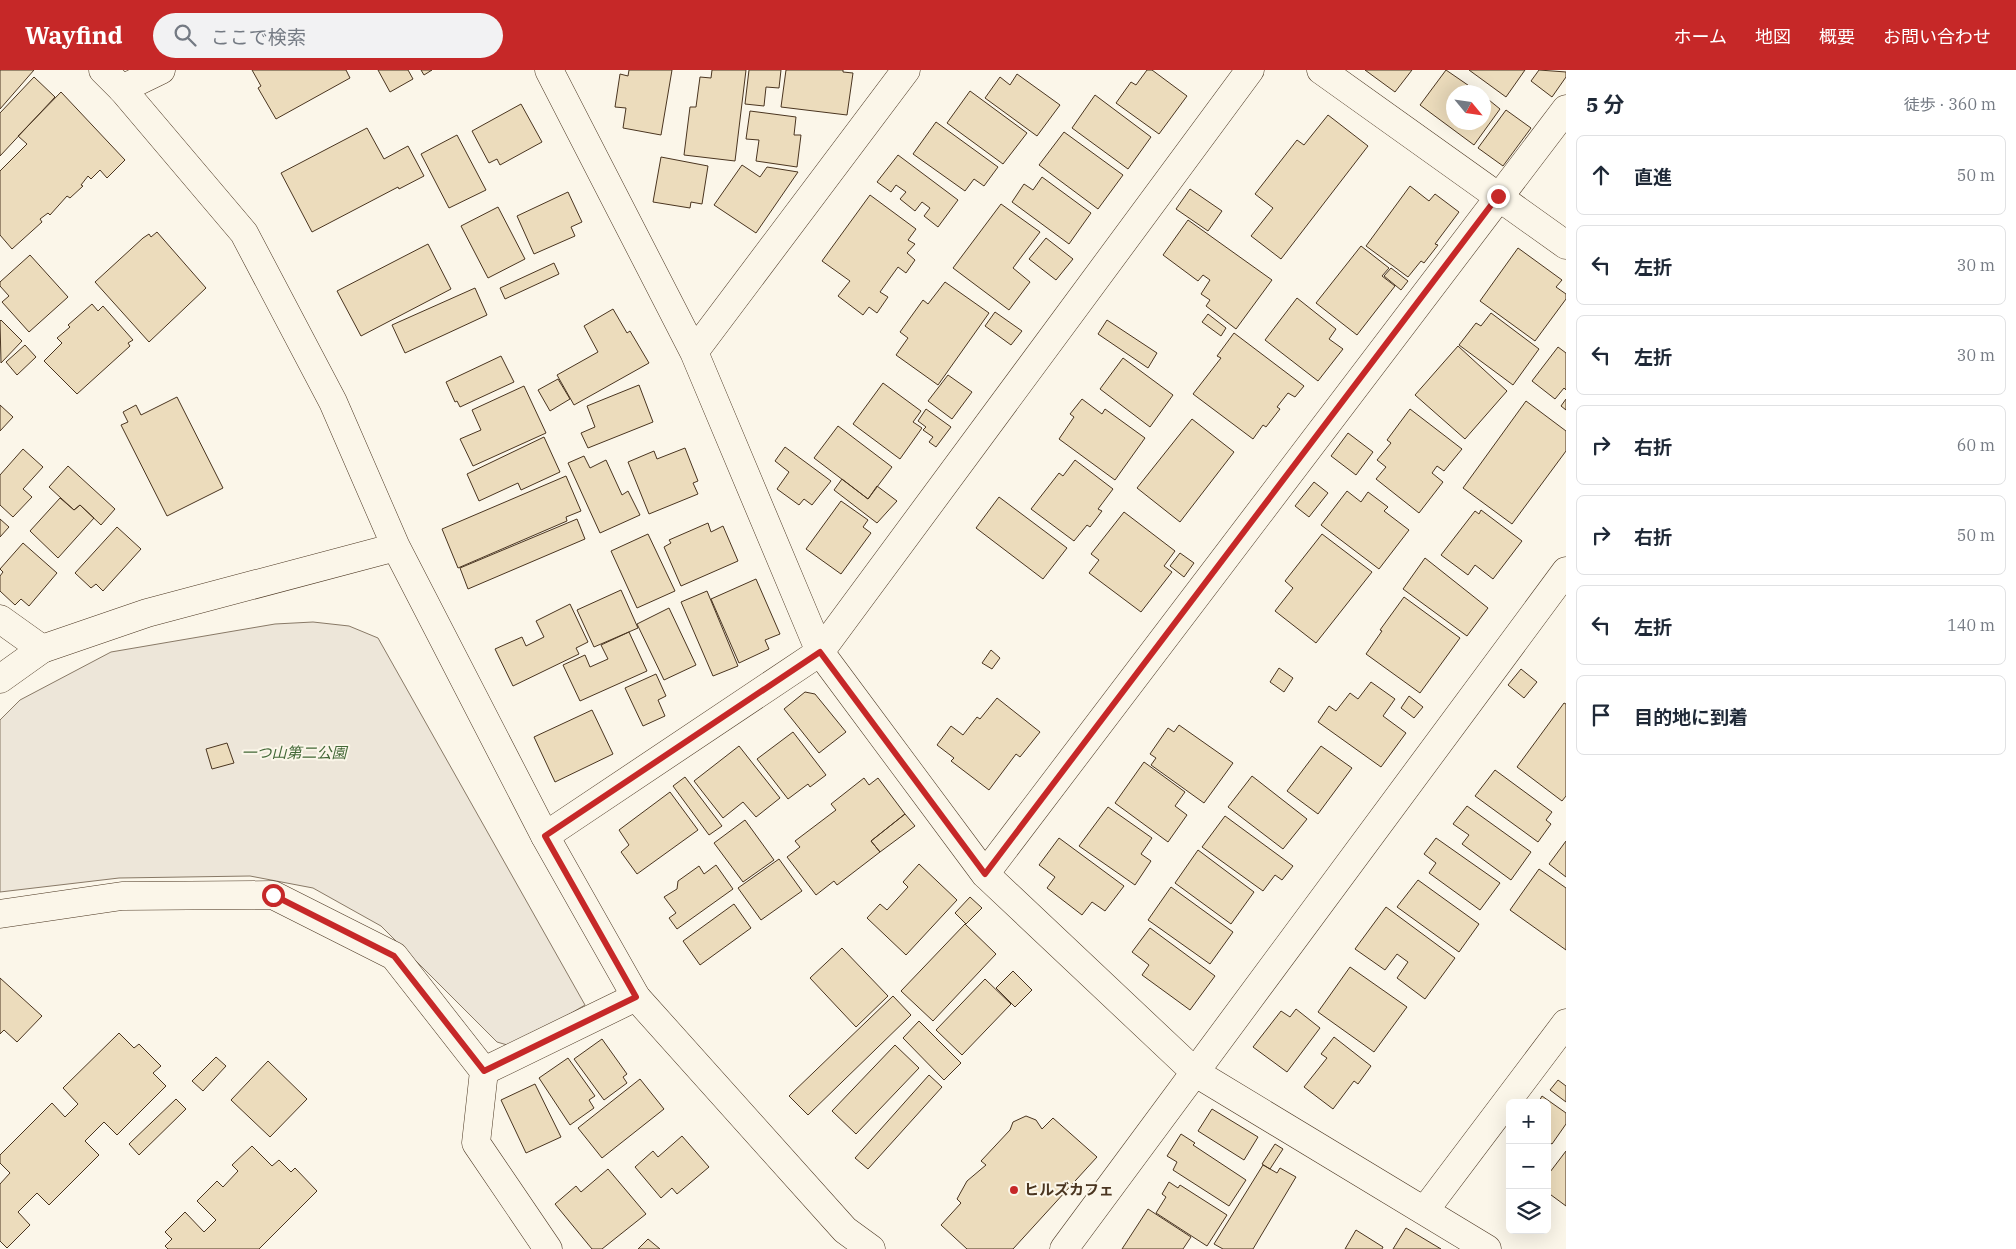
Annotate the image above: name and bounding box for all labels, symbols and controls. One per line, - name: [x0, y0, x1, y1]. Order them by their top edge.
- search box: [153, 13, 503, 58]
- text: Wayfind: [25, 19, 123, 51]
- icon: search: [171, 21, 199, 49]
- text: ここで検索: [211, 25, 306, 49]
- text: ホーム: [1674, 25, 1727, 48]
- text: 地図: [1755, 25, 1791, 48]
- text: 概要: [1819, 25, 1855, 48]
- text: お問い合わせ: [1883, 25, 1991, 48]
- north arrow: [1446, 85, 1491, 130]
- text: 5 分: [1586, 90, 1624, 118]
- text: 徒歩 · 360 m: [1904, 94, 1996, 114]
- icon: ahead: [1587, 161, 1615, 189]
- text: 直進: [1634, 165, 1672, 189]
- text: 50 m: [1957, 165, 1995, 185]
- route end: [1487, 185, 1510, 208]
- icon: left: [1587, 251, 1615, 279]
- text: 左折: [1634, 255, 1672, 279]
- text: 30 m: [1957, 255, 1995, 275]
- icon: left: [1587, 341, 1615, 369]
- text: 左折: [1634, 345, 1672, 369]
- text: 30 m: [1957, 345, 1995, 365]
- icon: right: [1587, 431, 1615, 459]
- text: 右折: [1634, 435, 1672, 459]
- text: 60 m: [1957, 435, 1995, 455]
- icon: right: [1587, 521, 1615, 549]
- text: 右折: [1634, 525, 1672, 549]
- text: 50 m: [1957, 525, 1995, 545]
- icon: left: [1587, 611, 1615, 639]
- text: 左折: [1634, 615, 1672, 639]
- text: 140 m: [1947, 615, 1995, 635]
- icon: arrive: [1587, 701, 1615, 729]
- text: 目的地に到着: [1634, 705, 1748, 729]
- park label: 一つ山第二公園: [241, 743, 348, 762]
- route start: [262, 884, 285, 907]
- map controls: [1506, 1099, 1551, 1234]
- button: +: [1506, 1099, 1551, 1144]
- button: −: [1506, 1144, 1551, 1189]
- place label: ヒルズカフェ: [1024, 1180, 1114, 1199]
- marker: ヒルズカフェ: [1008, 1184, 1020, 1196]
- button: layers: [1506, 1189, 1551, 1234]

